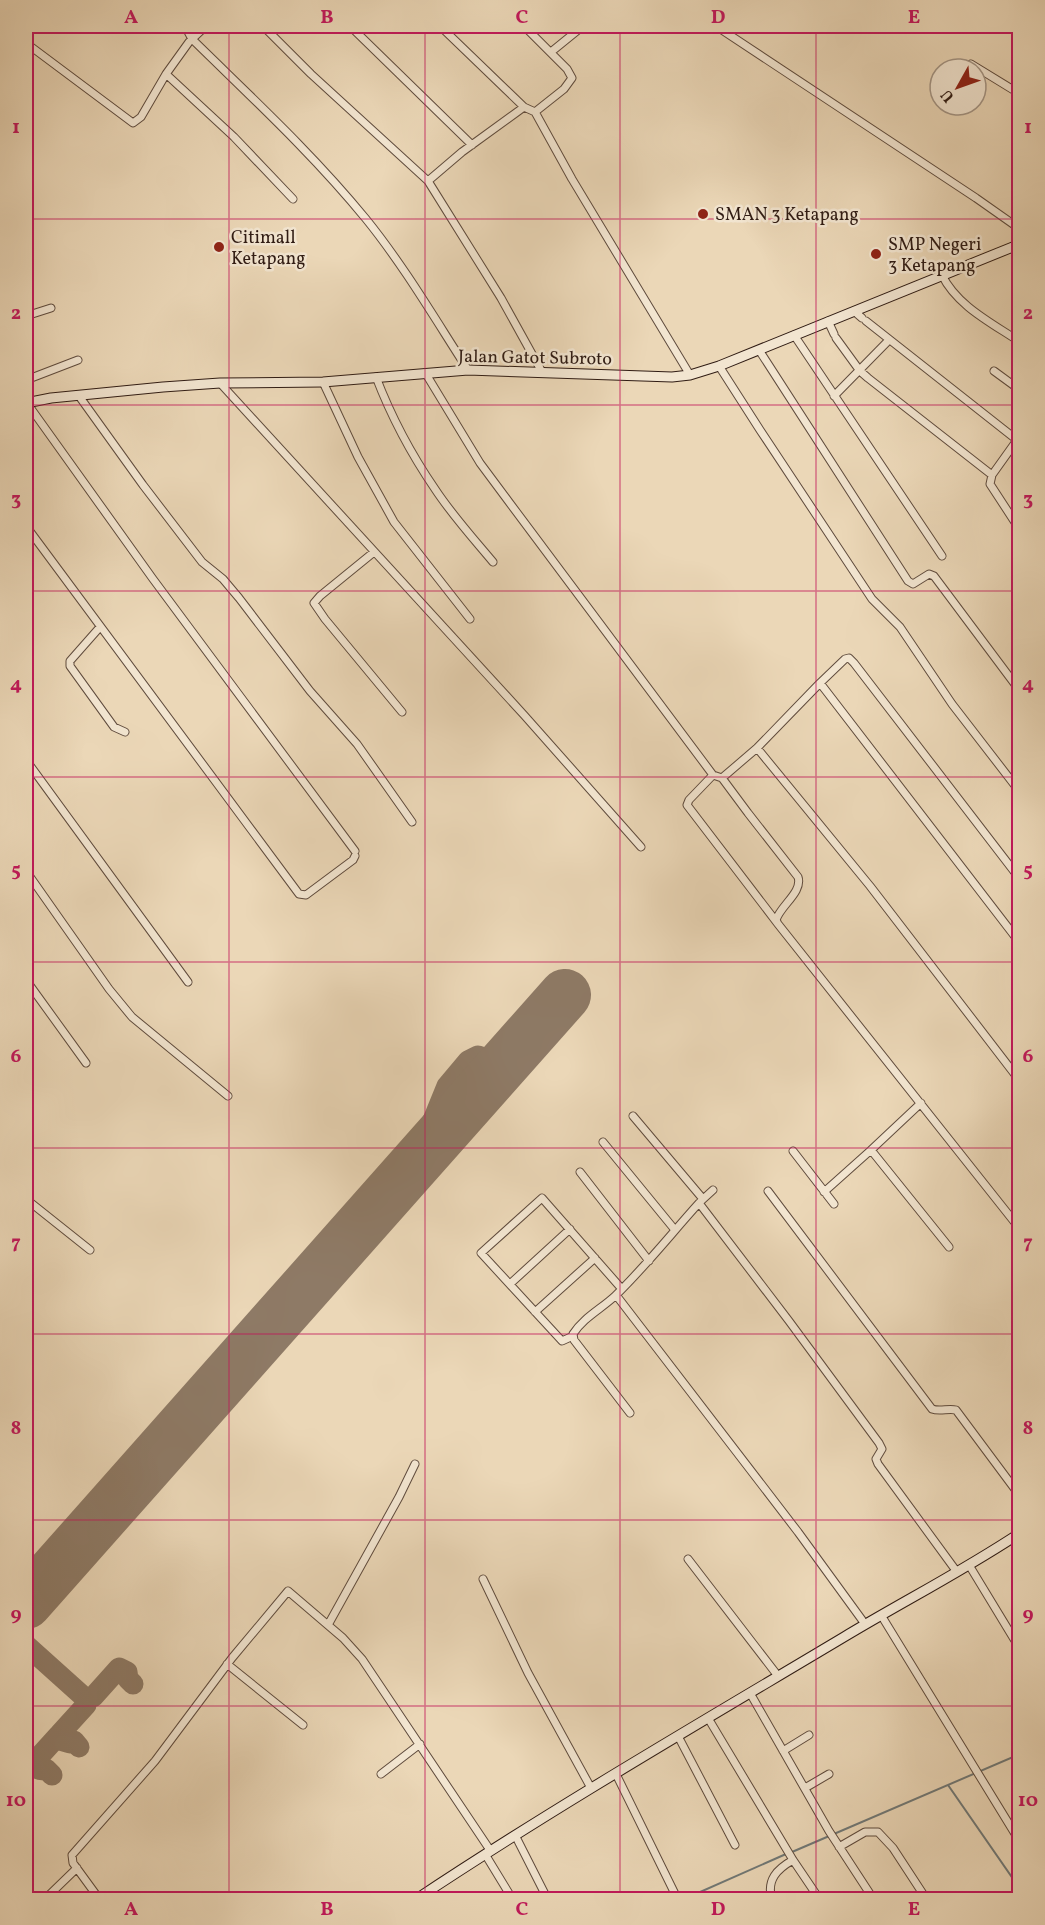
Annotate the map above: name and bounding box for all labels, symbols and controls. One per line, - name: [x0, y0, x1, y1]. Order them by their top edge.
- text: A: [124, 4, 138, 32]
- text: B: [320, 4, 334, 32]
- text: C: [516, 4, 529, 32]
- text: D: [711, 4, 725, 32]
- text: E: [908, 4, 920, 32]
- north arrow: [928, 57, 988, 117]
- text: U: [936, 84, 960, 107]
- text: 1: [12, 114, 20, 142]
- text: 1: [1024, 114, 1032, 142]
- place label: SMAN 3 Ketapang: [715, 203, 859, 228]
- marker: SMAN 3 Ketapang: [696, 207, 710, 221]
- place label: Citimall Ketapang: [231, 226, 306, 272]
- place label: SMP Negeri 3 Ketapang: [888, 233, 981, 279]
- marker: Citimall Ketapang: [212, 240, 226, 254]
- marker: SMP Negeri 3 Ketapang: [869, 247, 883, 261]
- text: 2: [11, 300, 21, 328]
- text: 2: [1023, 300, 1033, 328]
- street label: Jalan Gatot Subroto: [458, 345, 612, 372]
- text: 3: [11, 486, 21, 514]
- text: 3: [1023, 486, 1033, 514]
- text: 4: [10, 671, 22, 699]
- text: 4: [1022, 671, 1034, 699]
- text: 5: [11, 857, 21, 885]
- text: 5: [1023, 857, 1033, 885]
- text: 6: [11, 1043, 22, 1071]
- text: 6: [1023, 1043, 1034, 1071]
- text: 7: [11, 1229, 21, 1257]
- text: 7: [1023, 1229, 1033, 1257]
- text: 8: [11, 1415, 21, 1443]
- text: 8: [1023, 1415, 1033, 1443]
- text: 9: [10, 1601, 22, 1629]
- text: 9: [1022, 1601, 1034, 1629]
- text: 10: [6, 1787, 26, 1815]
- text: 10: [1018, 1787, 1038, 1815]
- text: A: [124, 1896, 138, 1924]
- text: B: [320, 1896, 334, 1924]
- text: C: [516, 1896, 529, 1924]
- text: D: [711, 1896, 725, 1924]
- text: E: [908, 1896, 920, 1924]

